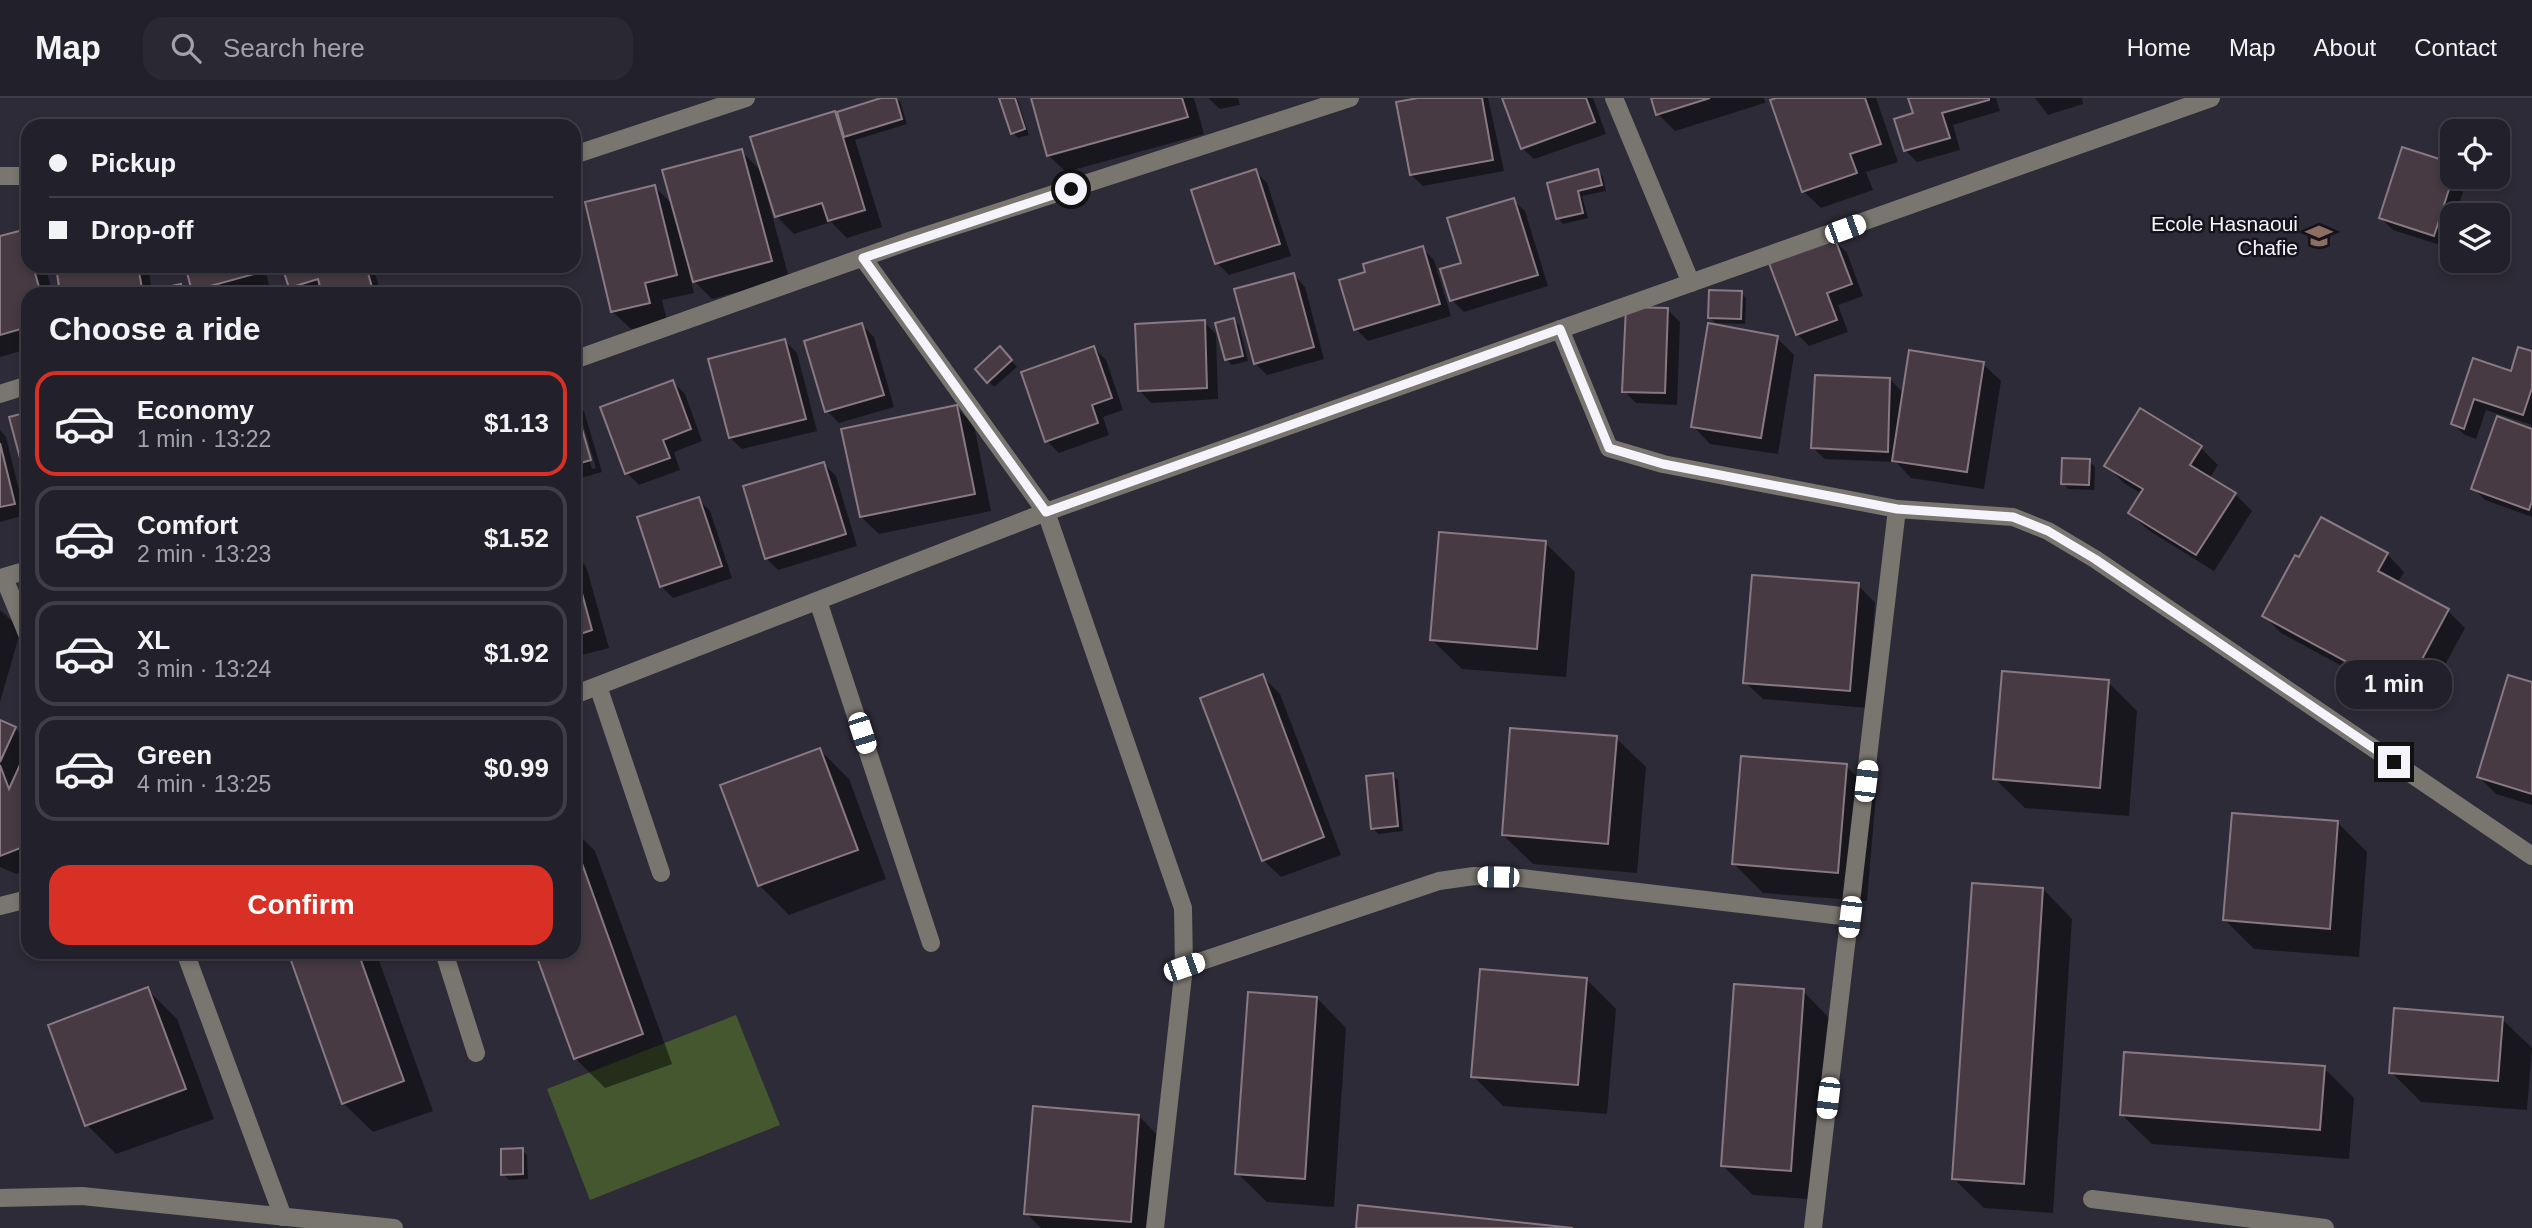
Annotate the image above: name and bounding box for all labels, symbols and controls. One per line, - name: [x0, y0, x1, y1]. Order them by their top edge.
- search box: [143, 17, 633, 80]
- text: Map: [35, 29, 101, 66]
- icon: search: [167, 29, 205, 67]
- text: Search here: [223, 33, 365, 63]
- text: Home: [2127, 34, 2191, 61]
- text: Map: [2229, 34, 2276, 61]
- text: About: [2314, 34, 2376, 61]
- text: Contact: [2414, 34, 2497, 61]
- map controls: [2440, 119, 2510, 273]
- button: locate: [2440, 119, 2510, 189]
- text: Pickup: [91, 148, 176, 178]
- route start: [1055, 173, 1087, 205]
- button: layers: [2440, 203, 2510, 273]
- car: [1822, 212, 1869, 246]
- place label: Ecole Hasnaoui Chafie: [2151, 212, 2298, 259]
- text: Drop-off: [91, 215, 194, 245]
- school or university icon: Ecole Hasnaoui Chafie: [2304, 221, 2334, 251]
- text: Choose a ride: [49, 311, 261, 347]
- icon: car: [53, 392, 116, 455]
- text: Economy: [137, 395, 254, 425]
- text: $1.13: [484, 408, 549, 438]
- text: 1 min · 13:22: [137, 426, 271, 452]
- icon: car: [53, 507, 116, 570]
- text: Comfort: [137, 510, 238, 540]
- text: $1.52: [484, 523, 549, 553]
- text: 2 min · 13:23: [137, 541, 271, 567]
- icon: car: [53, 622, 116, 685]
- text: XL: [137, 625, 170, 655]
- text: $1.92: [484, 638, 549, 668]
- text: 3 min · 13:24: [137, 656, 271, 682]
- callout: 1 min: [2336, 660, 2452, 710]
- text: 1 min: [2364, 671, 2424, 697]
- car: [846, 710, 879, 756]
- icon: car: [53, 737, 116, 800]
- text: Green: [137, 740, 212, 770]
- route end: [2378, 746, 2410, 778]
- text: $0.99: [484, 753, 549, 783]
- car: [1854, 759, 1879, 803]
- text: 4 min · 13:25: [137, 771, 271, 797]
- button: Confirm: [49, 865, 553, 945]
- car: [1477, 866, 1520, 888]
- car: [1838, 895, 1863, 939]
- car: [1161, 950, 1208, 984]
- car: [1816, 1076, 1841, 1120]

